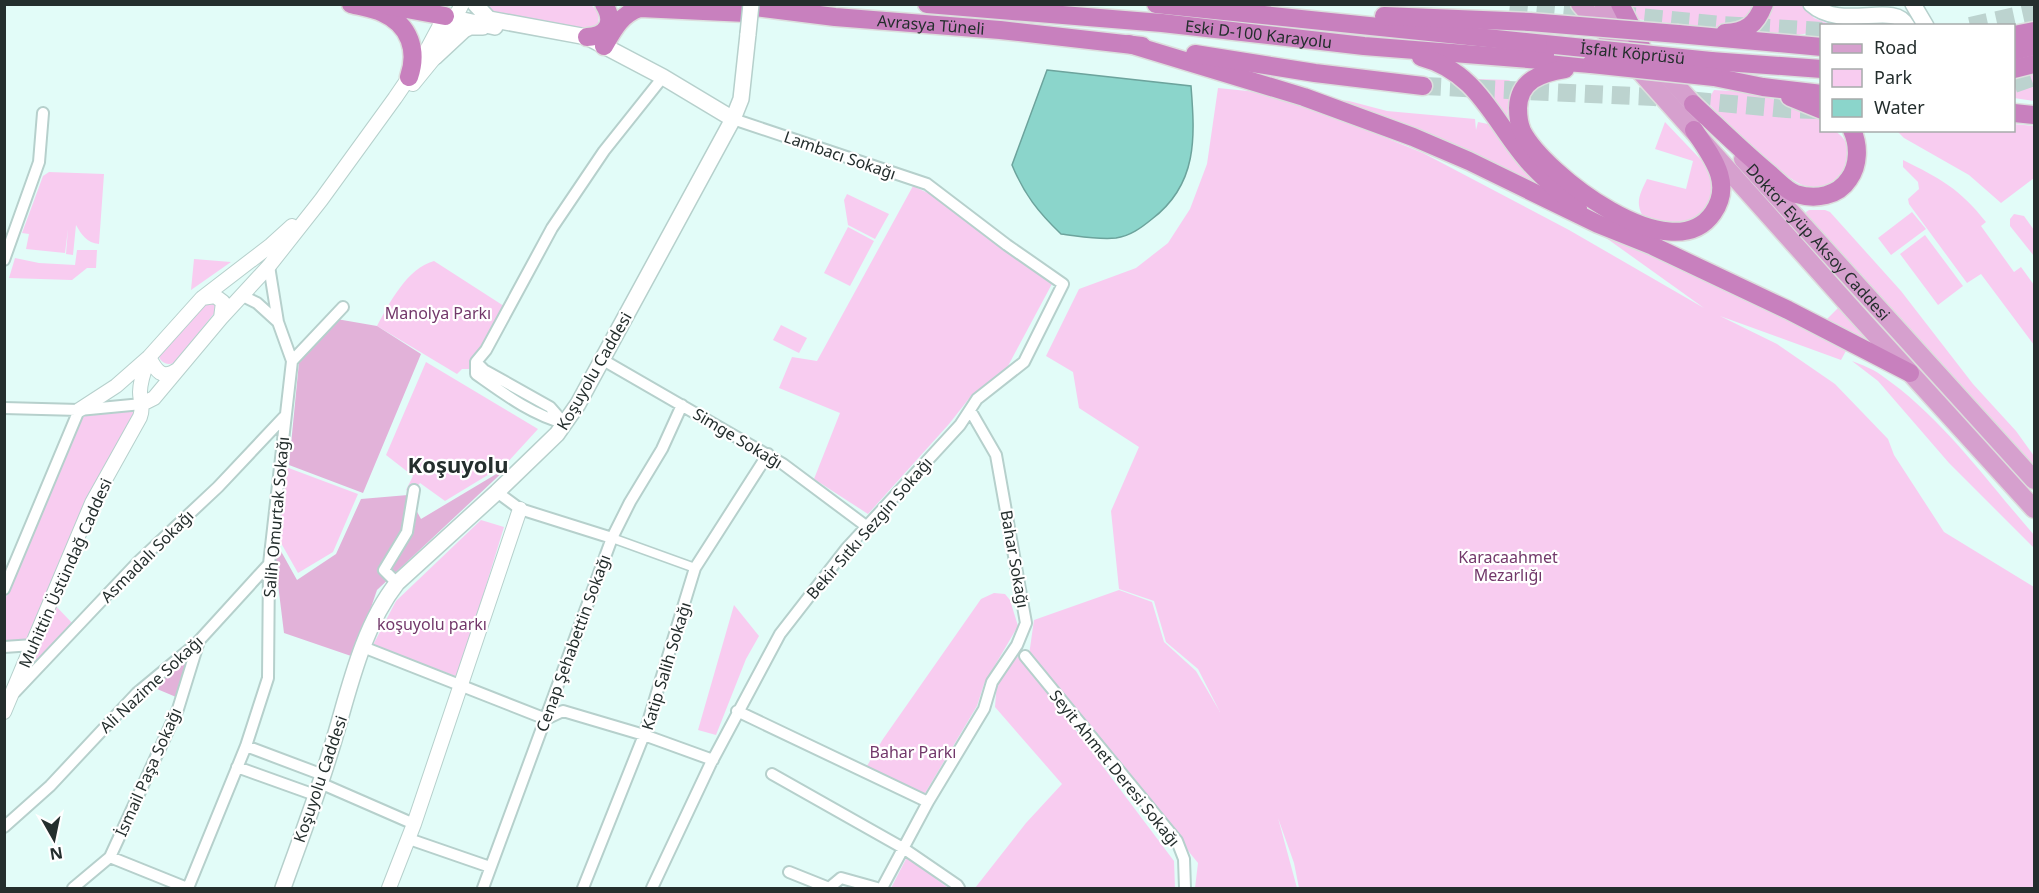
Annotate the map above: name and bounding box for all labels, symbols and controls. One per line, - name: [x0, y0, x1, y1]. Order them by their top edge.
- street label: Avrasya Tüneli: [876, 9, 986, 40]
- street label: Eski D-100 Karayolu: [1184, 15, 1333, 53]
- legend: [1820, 24, 2015, 132]
- text: Road: [1874, 35, 1917, 59]
- street label: İsfalt Köprüsü: [1579, 37, 1686, 69]
- text: Park: [1874, 65, 1912, 89]
- text: Water: [1874, 95, 1925, 119]
- street label: Lambacı Sokağı: [781, 126, 899, 184]
- street label: Doktor Eyüp Aksoy Caddesi: [1741, 159, 1895, 325]
- park label: Manolya Parkı: [385, 302, 491, 324]
- street label: Koşuyolu Caddesi: [551, 308, 637, 434]
- street label: Simge Sokağı: [689, 403, 787, 473]
- street label: Salih Omurtak Sokağı: [258, 436, 294, 598]
- district label: Koşuyolu: [408, 449, 508, 479]
- street label: Bekir Sıtkı Sezgin Sokağı: [801, 452, 937, 604]
- street label: Muhittin Üstündağ Caddesi: [13, 475, 117, 671]
- street label: Asmadalı Sokağı: [96, 505, 198, 607]
- street label: Bahar Sokağı: [996, 508, 1034, 610]
- park label: Karacaahmet Mezarlığı: [1458, 546, 1558, 586]
- street label: Cenap Şehabettin Sokağı: [531, 551, 615, 735]
- street label: Katip Salih Sokağı: [636, 599, 696, 733]
- park label: koşuyolu parkı: [377, 613, 487, 635]
- street label: Ali Nazime Sokağı: [95, 630, 207, 738]
- street label: Seyit Ahmet Deresi Sokağı: [1045, 685, 1185, 851]
- street label: İsmail Paşa Sokağı: [110, 704, 186, 840]
- street label: Koşuyolu Caddesi: [288, 713, 352, 845]
- park label: Bahar Parkı: [870, 741, 956, 763]
- north arrow: [24, 809, 84, 869]
- text: N: [48, 842, 64, 866]

